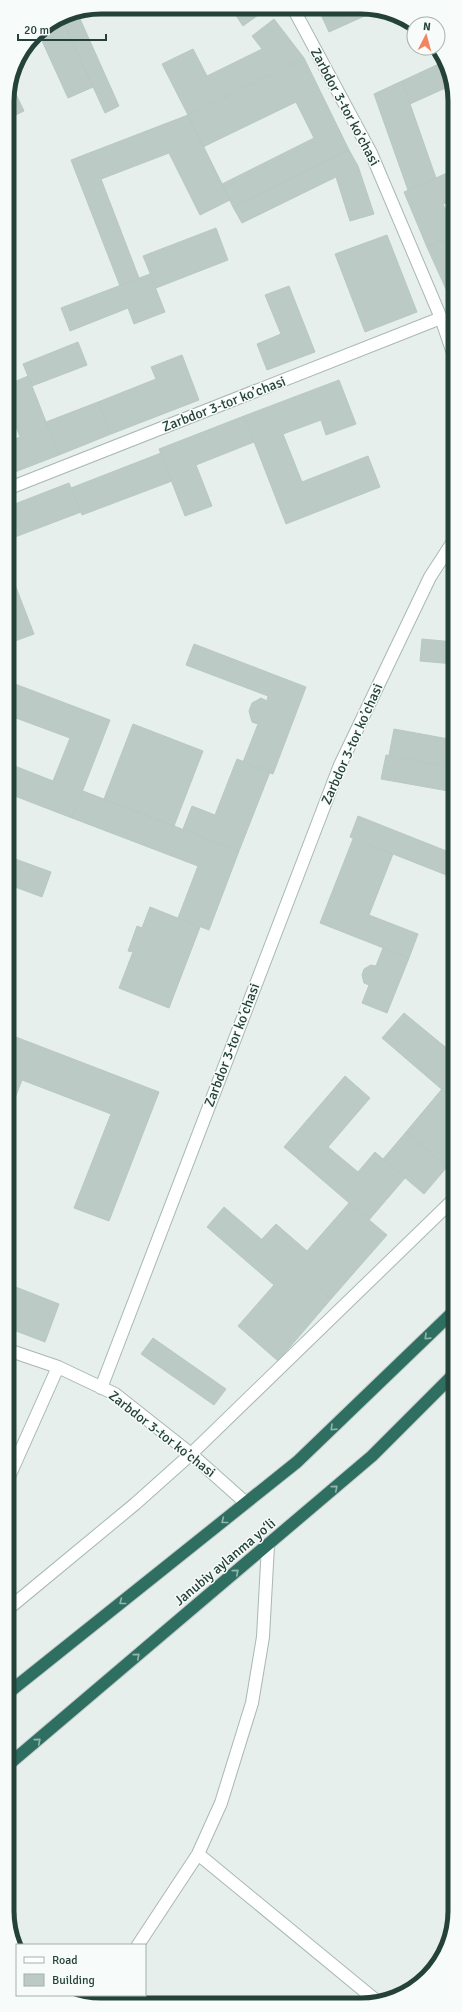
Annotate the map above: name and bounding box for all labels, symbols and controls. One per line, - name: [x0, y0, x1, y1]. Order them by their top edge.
- scale bar: [18, 16, 106, 42]
- north arrow: [406, 16, 446, 56]
- text: N: [423, 20, 431, 33]
- text: 20 m: [24, 23, 49, 38]
- street label: Zarbdor 3-tor koʼchasi: [307, 45, 383, 169]
- street label: Zarbdor 3-tor koʼchasi: [160, 373, 288, 435]
- street label: Zarbdor 3-tor koʼchasi: [318, 681, 386, 807]
- street label: Zarbdor 3-tor koʼchasi: [201, 981, 263, 1109]
- one-way arrow: [424, 1332, 432, 1340]
- street label: Zarbdor 3-tor koʼchasi: [105, 1387, 219, 1481]
- one-way arrow: [330, 1423, 338, 1431]
- one-way arrow: [330, 1485, 338, 1492]
- street label: Janubiy aylanma yoʻli: [171, 1515, 279, 1609]
- one-way arrow: [221, 1516, 228, 1523]
- one-way arrow: [231, 1569, 239, 1577]
- one-way arrow: [119, 1597, 126, 1604]
- one-way arrow: [132, 1654, 140, 1661]
- one-way arrow: [34, 1738, 41, 1745]
- legend: [16, 1944, 146, 1996]
- text: Road: [52, 1953, 78, 1968]
- text: Building: [52, 1973, 95, 1988]

